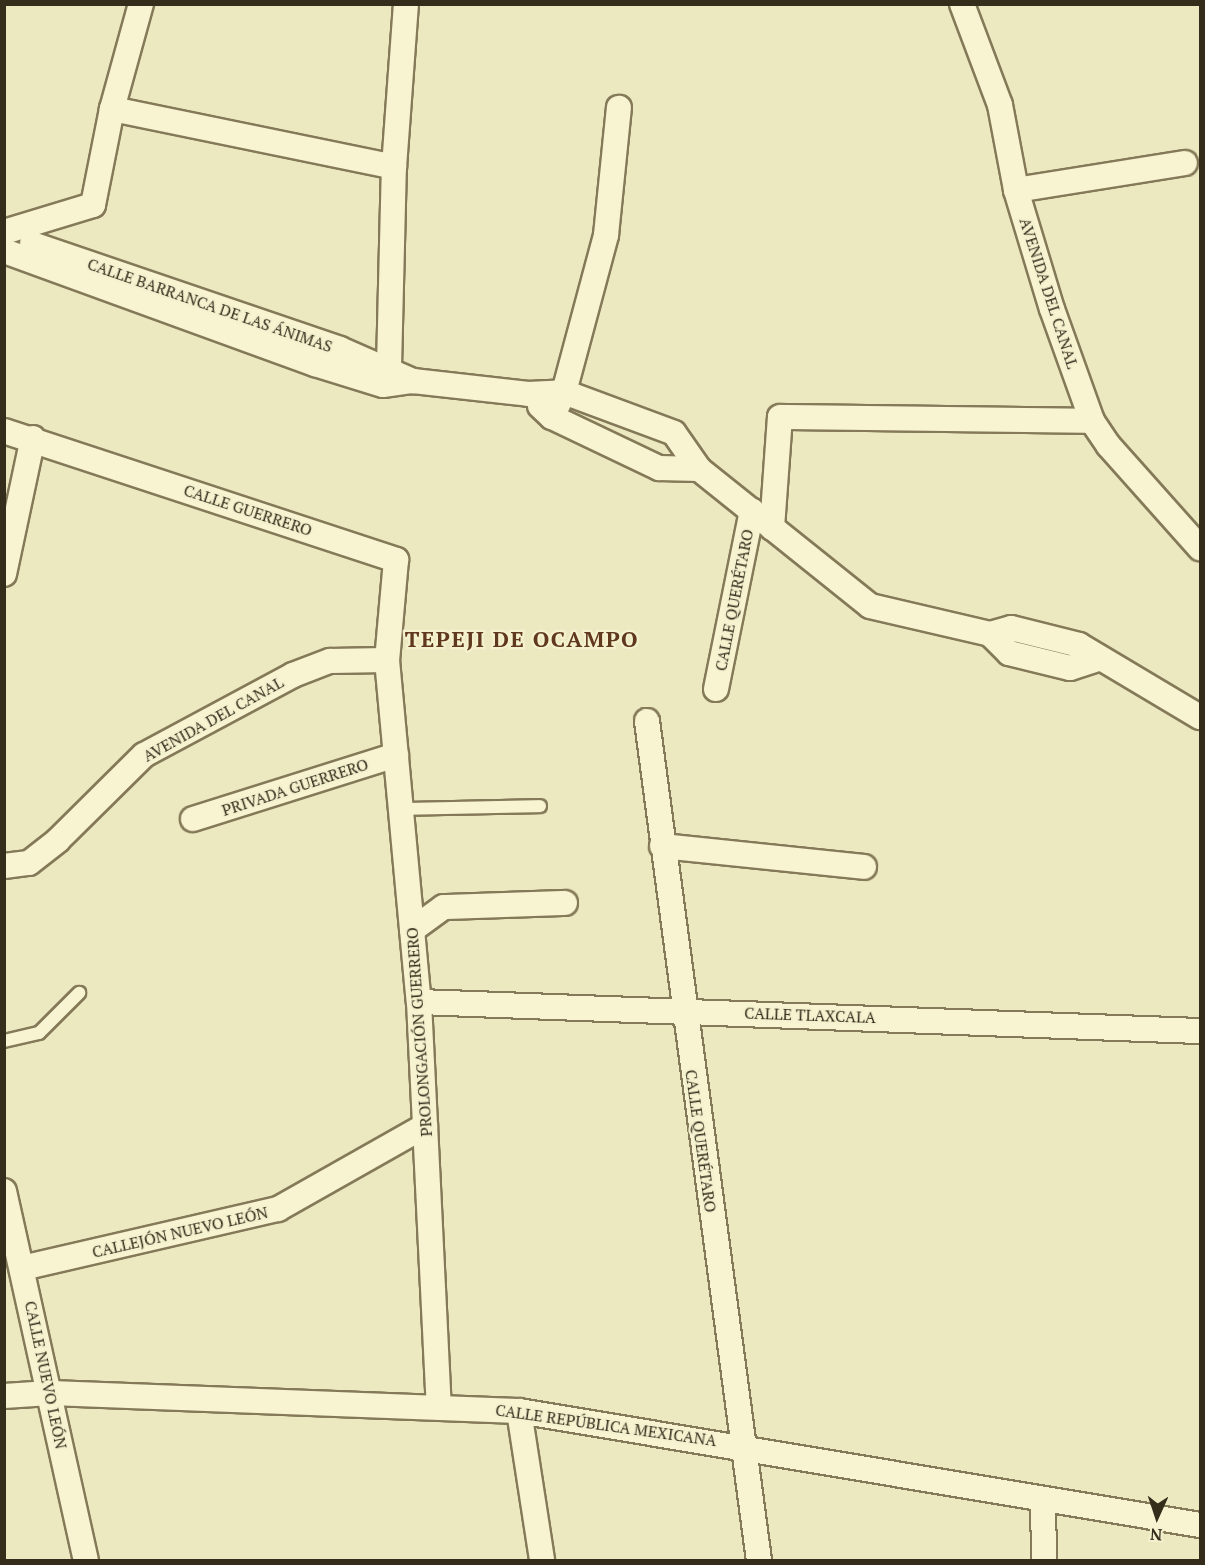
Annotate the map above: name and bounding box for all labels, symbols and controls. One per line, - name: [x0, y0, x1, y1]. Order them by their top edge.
- street label: AVENIDA DEL CANAL: [1015, 215, 1083, 371]
- street label: CALLE BARRANCA DE LAS ÁNIMAS: [85, 254, 335, 356]
- street label: CALLE GUERRERO: [181, 480, 315, 540]
- street label: CALLE QUERÉTARO: [711, 527, 757, 673]
- district label: TEPEJI DE OCAMPO: [405, 626, 639, 652]
- street label: AVENIDA DEL CANAL: [139, 672, 287, 766]
- street label: PRIVADA GUERRERO: [219, 754, 371, 820]
- street label: PROLONGACIÓN GUERRERO: [402, 927, 436, 1137]
- street label: CALLE TLAXCALA: [744, 1003, 876, 1027]
- street label: CALLE QUERÉTARO: [681, 1068, 721, 1214]
- street label: CALLEJÓN NUEVO LEÓN: [90, 1202, 270, 1262]
- street label: CALLE NUEVO LEÓN: [21, 1299, 71, 1451]
- street label: CALLE REPÚBLICA MEXICANA: [494, 1400, 718, 1450]
- north arrow: [1127, 1487, 1187, 1547]
- text: N: [1149, 1524, 1163, 1546]

